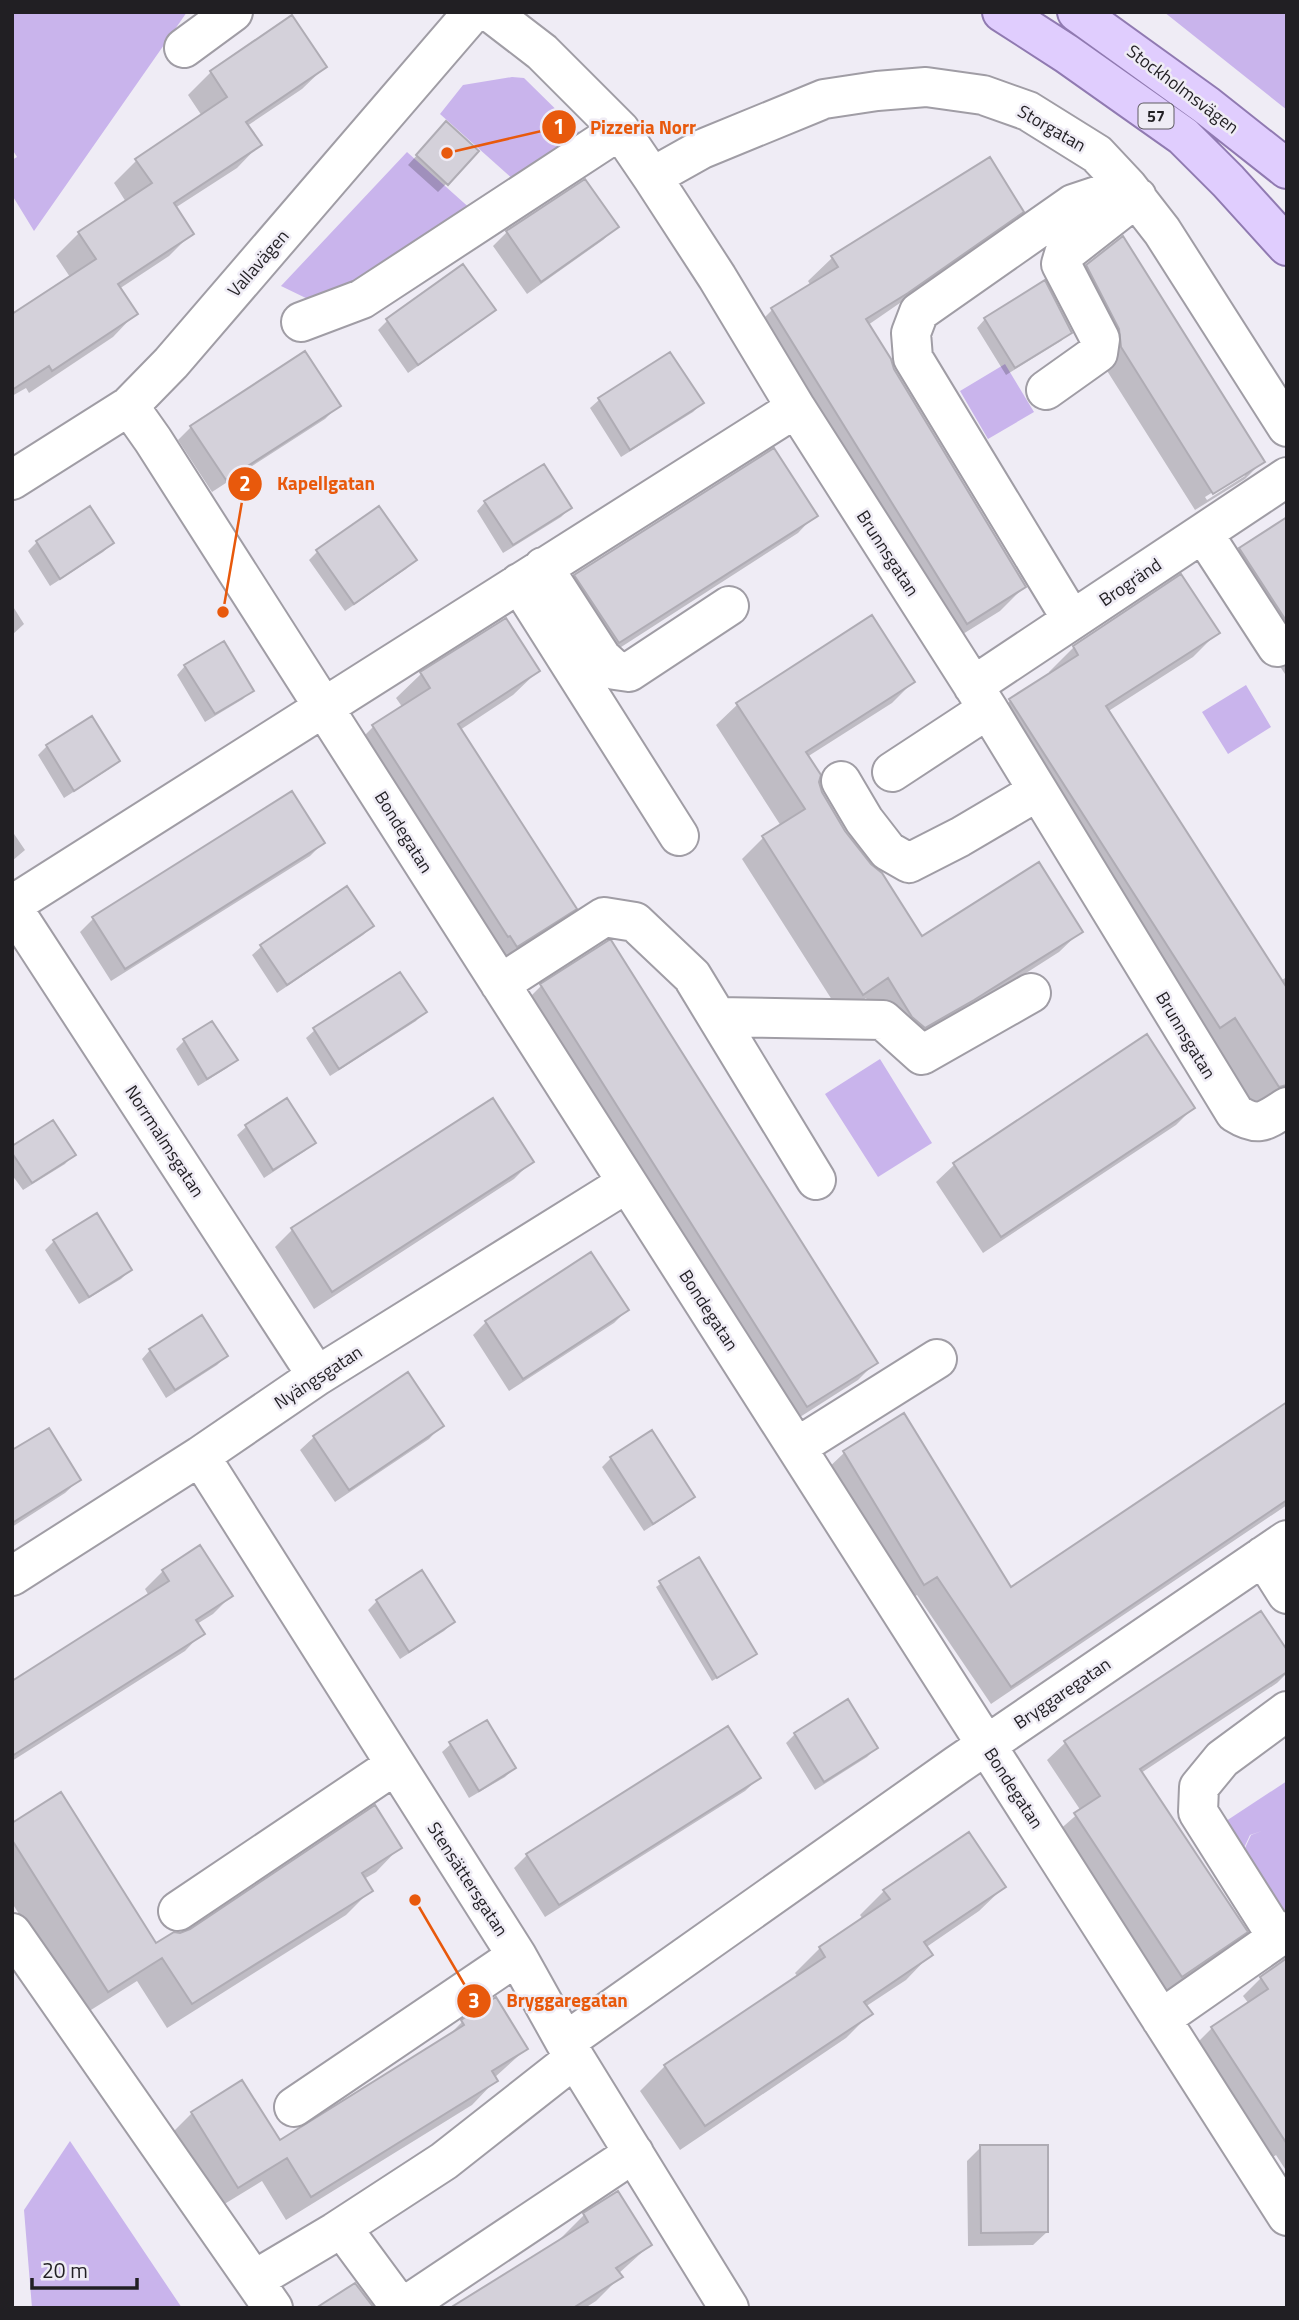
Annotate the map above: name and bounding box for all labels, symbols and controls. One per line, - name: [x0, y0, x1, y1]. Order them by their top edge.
- street label: Stockholmsvägen: [1121, 38, 1245, 140]
- street label: Storgatan: [1013, 98, 1091, 158]
- road number: 57: [1138, 104, 1174, 128]
- callout: Pizzeria Norr: [541, 107, 710, 147]
- text: 1: [553, 110, 565, 142]
- text: Pizzeria Norr: [590, 112, 696, 141]
- street label: Vallavägen: [221, 223, 295, 303]
- callout: Kapellgatan: [228, 464, 389, 504]
- text: 2: [239, 467, 251, 499]
- text: Kapellgatan: [277, 468, 375, 497]
- street label: Brunnsgatan: [850, 505, 926, 601]
- street label: Brogränd: [1093, 551, 1167, 613]
- street label: Bondegatan: [368, 786, 440, 878]
- street label: Brunnsgatan: [1149, 986, 1223, 1084]
- street label: Norrmalmsgatan: [119, 1080, 211, 1202]
- street label: Bondegatan: [673, 1264, 745, 1356]
- street label: Nyängsgatan: [269, 1338, 367, 1416]
- street label: Bryggaregatan: [1008, 1651, 1116, 1735]
- street label: Bondegatan: [978, 1742, 1050, 1834]
- street label: Stensättersgatan: [421, 1816, 515, 1942]
- callout: Bryggaregatan: [457, 1981, 642, 2021]
- text: 3: [468, 1984, 480, 2016]
- text: Bryggaregatan: [506, 1985, 628, 2014]
- scale bar: [32, 2246, 136, 2290]
- text: 20 m: [42, 2254, 88, 2286]

